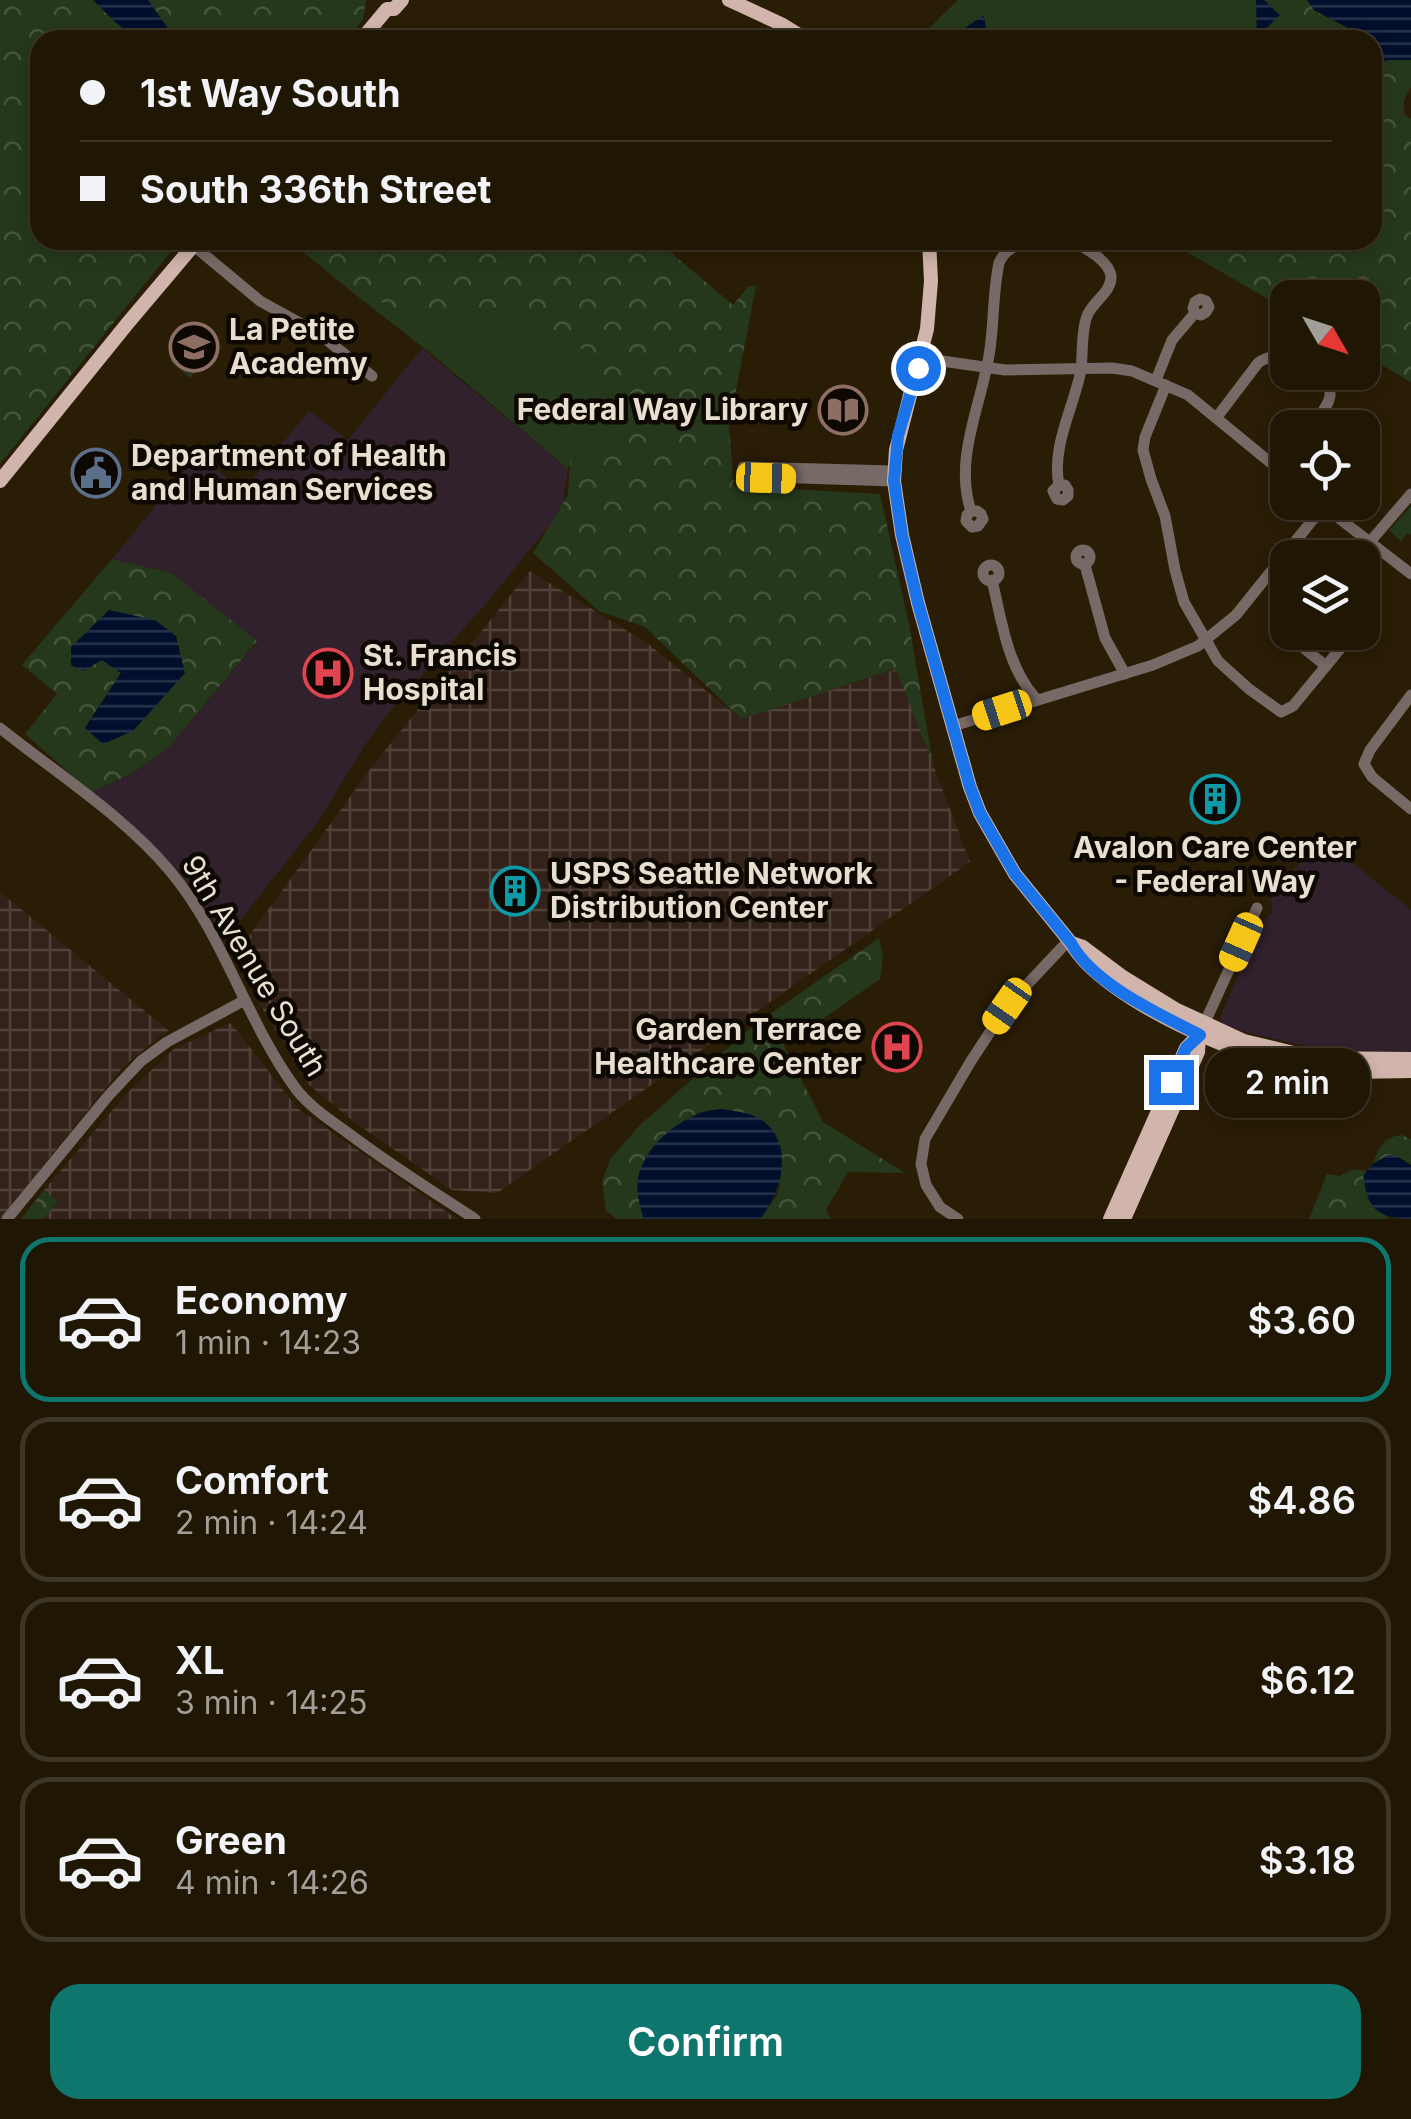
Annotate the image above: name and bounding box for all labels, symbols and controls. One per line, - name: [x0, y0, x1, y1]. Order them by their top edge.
- text: 1st Way South: [140, 70, 401, 116]
- text: South 336th Street: [140, 166, 491, 212]
- north arrow: [1270, 280, 1380, 390]
- map controls: [1270, 280, 1380, 650]
- place label: La Petite Academy: [229, 311, 368, 381]
- school or university icon: La Petite Academy: [168, 321, 220, 373]
- route start: [896, 346, 941, 391]
- library icon: Federal Way Library: [817, 384, 869, 436]
- place label: Federal Way Library: [517, 391, 808, 427]
- button: locate: [1270, 410, 1380, 520]
- place label: Department of Health and Human Services: [131, 437, 447, 507]
- public building icon: Department of Health and Human Services: [70, 447, 122, 499]
- car: [735, 462, 797, 494]
- button: layers: [1270, 540, 1380, 650]
- place label: St. Francis Hospital: [363, 637, 517, 707]
- hospital icon: St. Francis Hospital: [302, 647, 354, 699]
- car: [969, 686, 1035, 734]
- building icon: Avalon Care Center - Federal Way: [1189, 773, 1241, 825]
- place label: Avalon Care Center - Federal Way: [1073, 829, 1357, 899]
- street label: 9th Avenue South: [175, 848, 335, 1082]
- place label: USPS Seattle Network Distribution Center: [550, 855, 874, 925]
- building icon: USPS Seattle Network Distribution Center: [489, 865, 541, 917]
- car: [1215, 908, 1267, 976]
- car: [978, 973, 1036, 1039]
- place label: Garden Terrace Healthcare Center: [594, 1011, 862, 1081]
- hospital icon: Garden Terrace Healthcare Center: [871, 1021, 923, 1073]
- callout: 2 min: [1206, 1047, 1371, 1117]
- route end: [1149, 1060, 1194, 1105]
- text: 2 min: [1245, 1063, 1330, 1102]
- icon: car: [55, 1275, 145, 1365]
- text: Economy: [175, 1277, 348, 1323]
- text: $3.60: [1247, 1297, 1356, 1343]
- text: 1 min · 14:23: [175, 1323, 361, 1362]
- icon: car: [55, 1455, 145, 1545]
- text: Comfort: [175, 1457, 329, 1503]
- text: $4.86: [1248, 1477, 1356, 1523]
- text: 2 min · 14:24: [175, 1503, 368, 1542]
- icon: car: [55, 1635, 145, 1725]
- text: XL: [175, 1637, 225, 1683]
- text: $6.12: [1260, 1657, 1356, 1703]
- text: 3 min · 14:25: [175, 1683, 368, 1722]
- icon: car: [55, 1815, 145, 1905]
- text: Green: [175, 1817, 287, 1863]
- text: $3.18: [1259, 1837, 1356, 1883]
- text: 4 min · 14:26: [175, 1863, 369, 1902]
- button: Confirm: [50, 1984, 1361, 2099]

